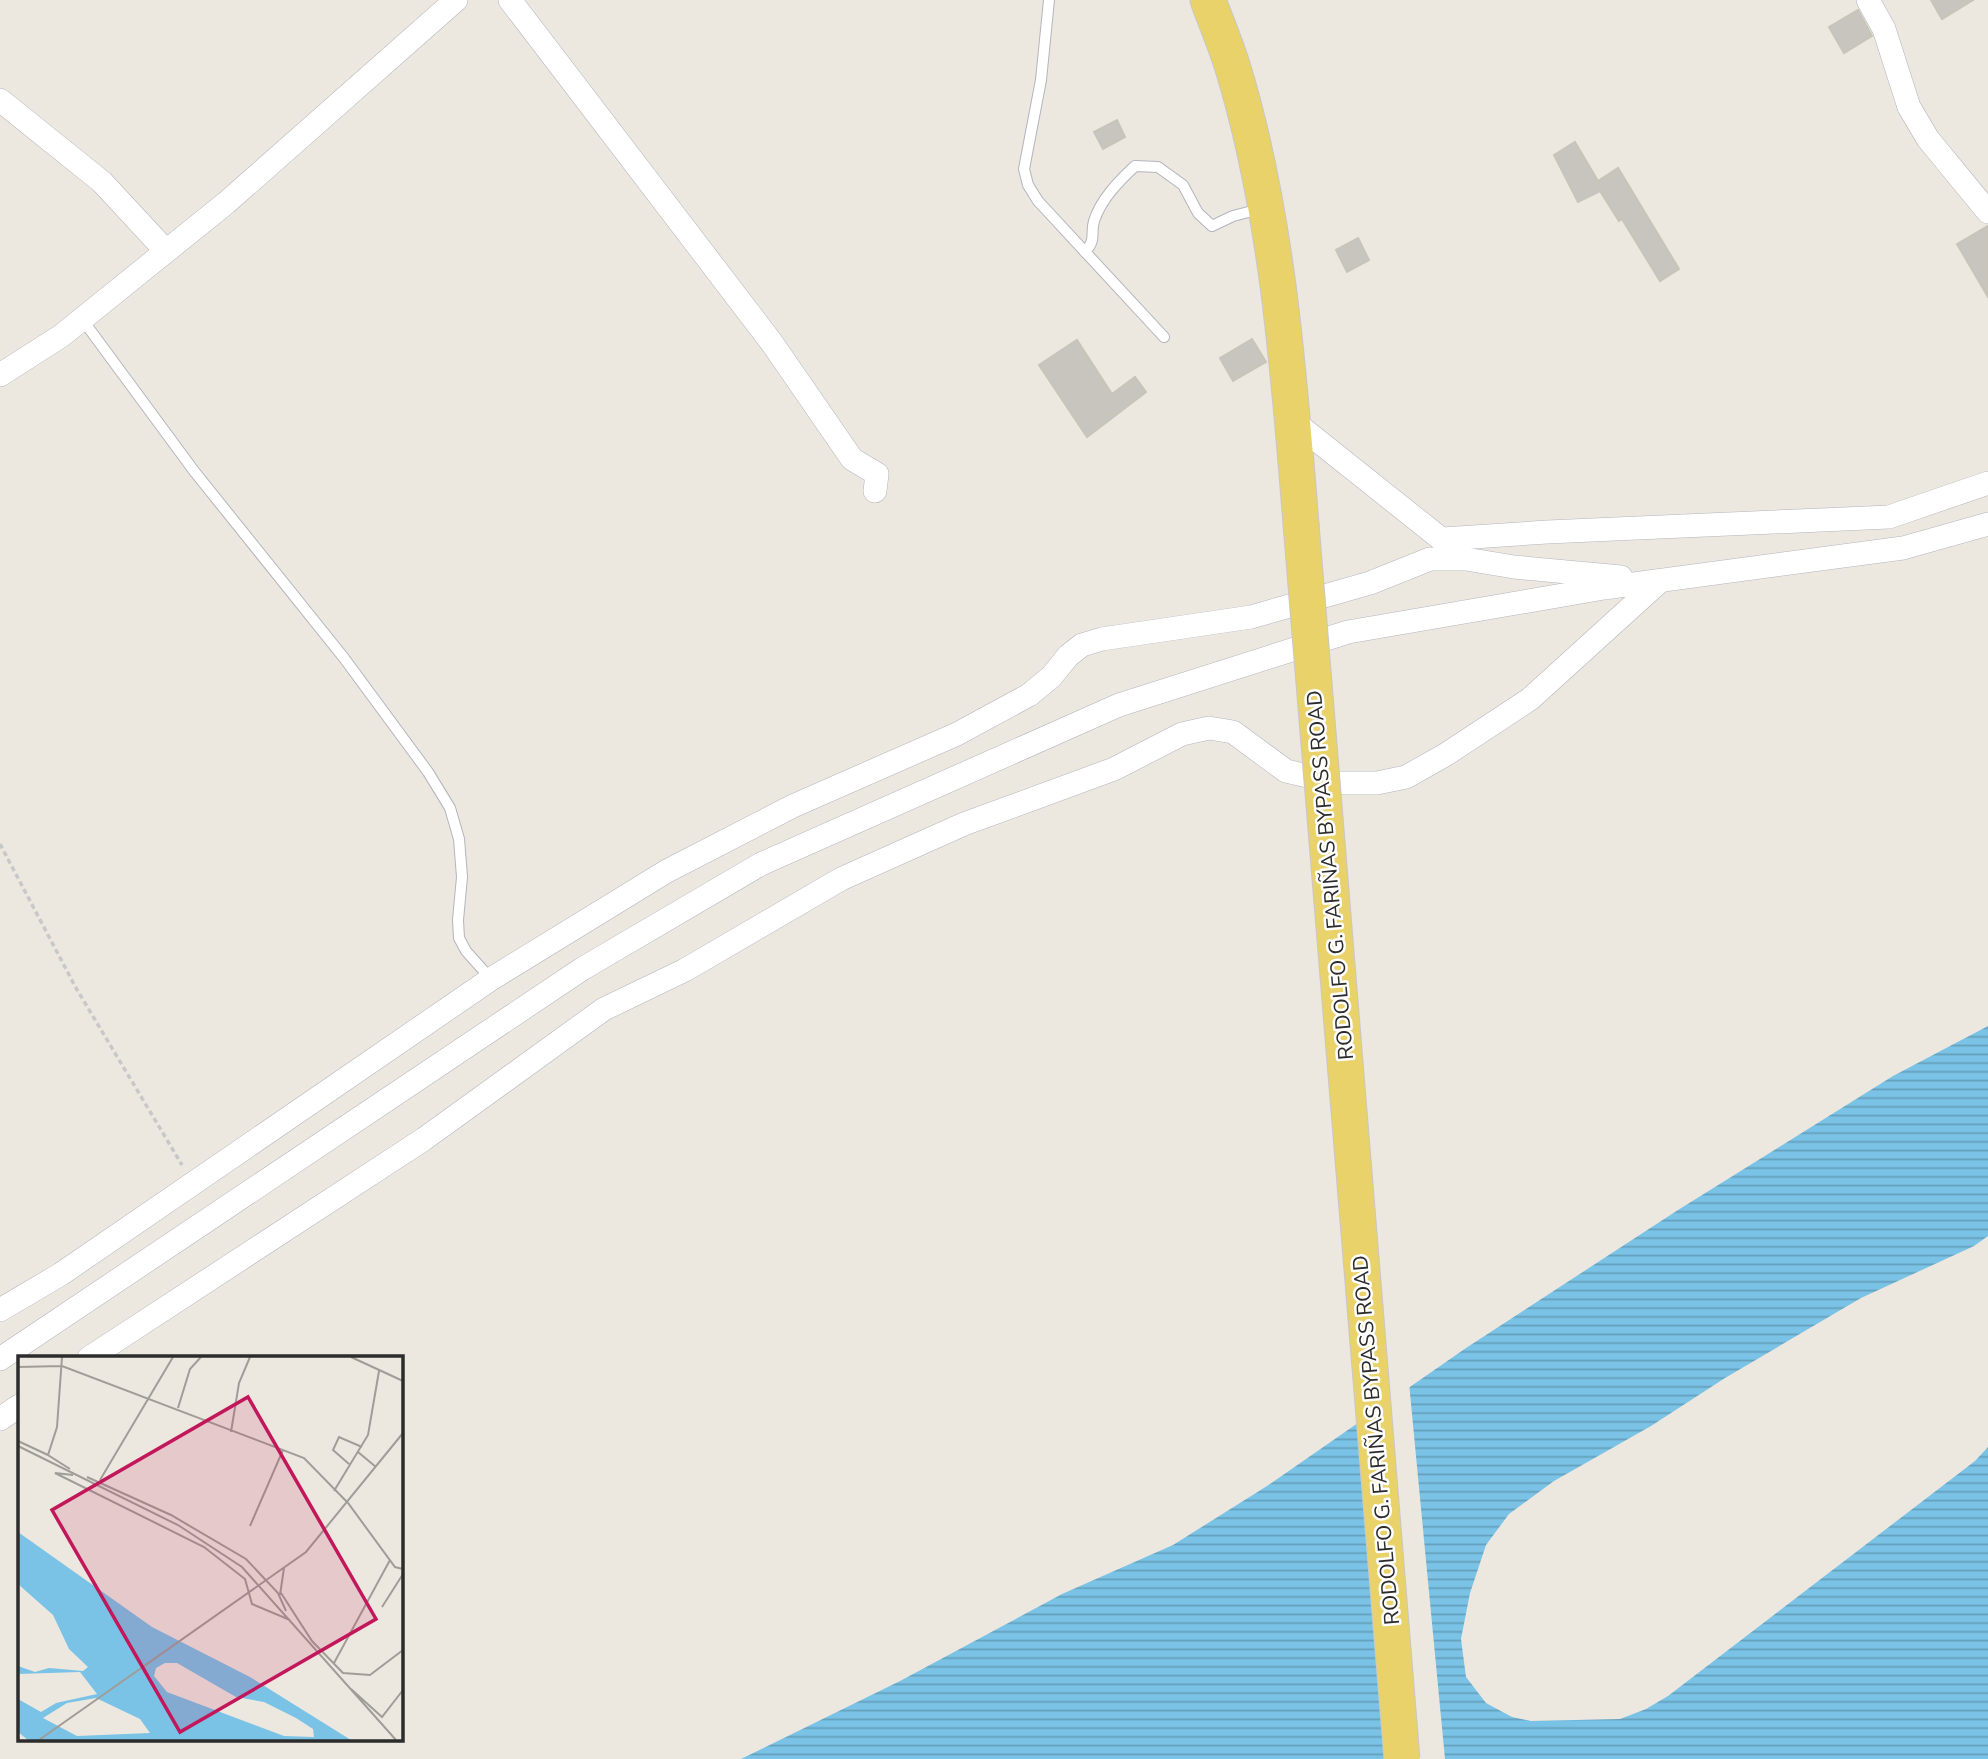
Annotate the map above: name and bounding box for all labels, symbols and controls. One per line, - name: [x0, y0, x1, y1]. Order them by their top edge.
- street label: RODOLFO G. FARIÑAS BYPASS ROAD: [1300, 689, 1360, 1061]
- street label: RODOLFO G. FARIÑAS BYPASS ROAD: [1346, 1254, 1406, 1626]
- inset map: [18, 1356, 402, 1742]

